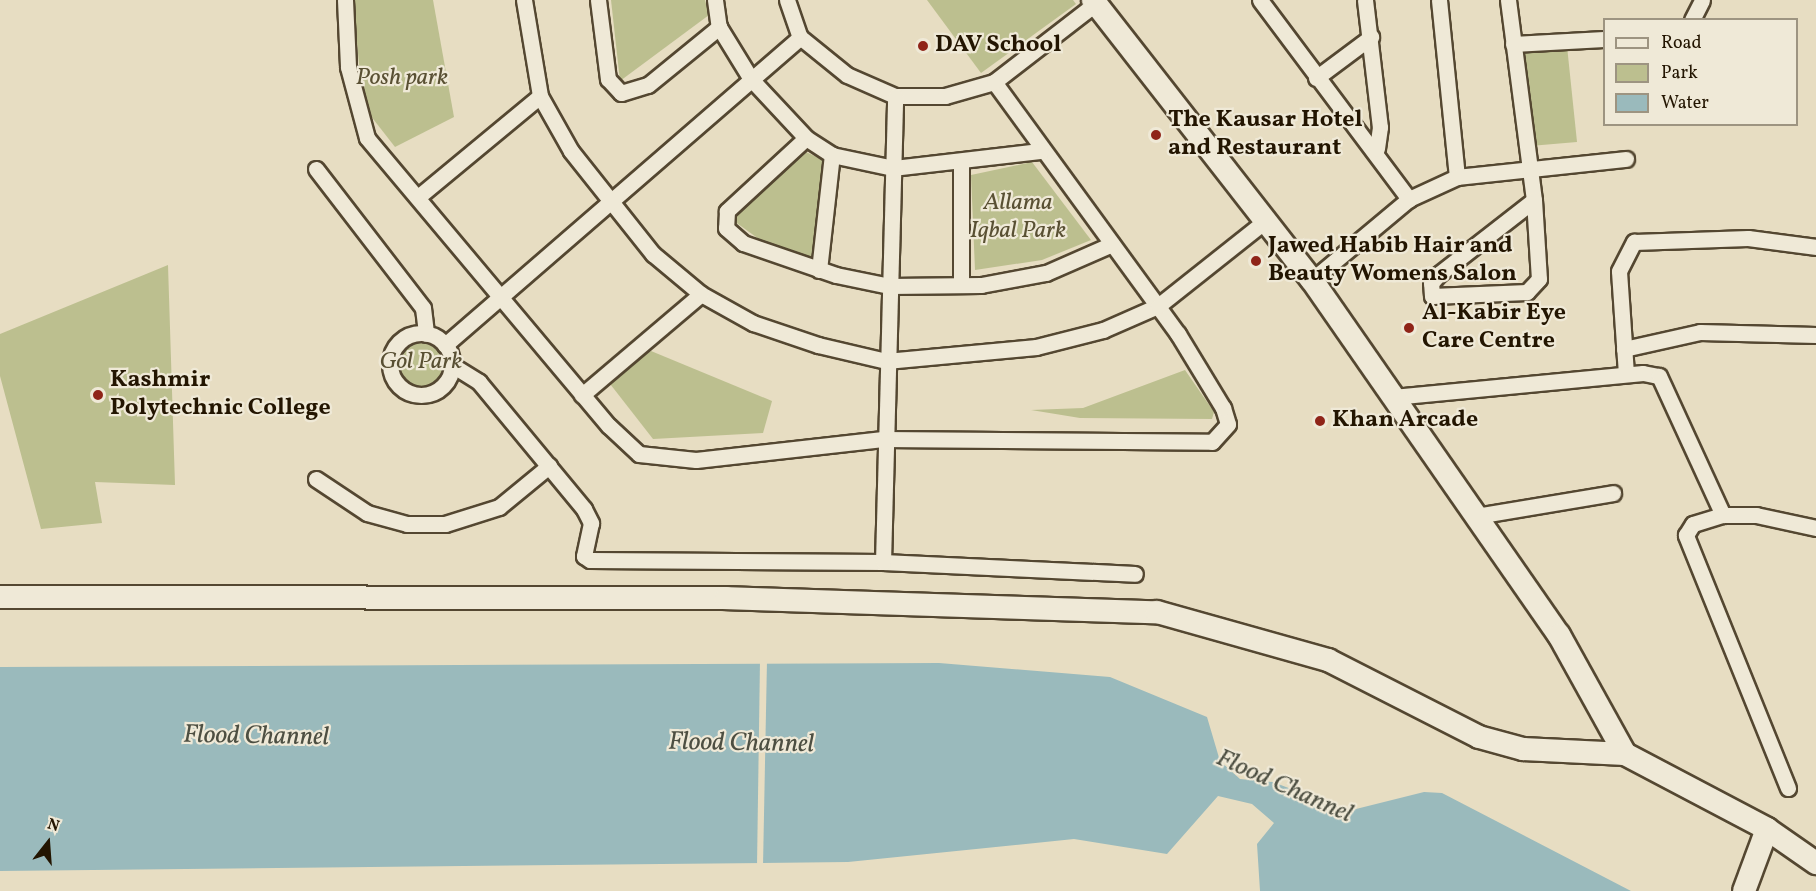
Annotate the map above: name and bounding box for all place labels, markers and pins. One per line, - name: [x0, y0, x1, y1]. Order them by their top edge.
- place label: DAV School: [935, 32, 1062, 60]
- marker: DAV School: [916, 39, 930, 53]
- place label: The Kausar Hotel and Restaurant: [1168, 107, 1363, 163]
- marker: The Kausar Hotel and Restaurant: [1149, 128, 1163, 142]
- place label: Jawed Habib Hair and Beauty Womens Salon: [1268, 233, 1518, 289]
- marker: Jawed Habib Hair and Beauty Womens Salon: [1249, 254, 1263, 268]
- place label: Al-Kabir Eye Care Centre: [1422, 300, 1566, 356]
- marker: Al-Kabir Eye Care Centre: [1400, 319, 1418, 337]
- place label: Kashmir Polytechnic College: [110, 367, 331, 423]
- marker: Kashmir Polytechnic College: [91, 388, 105, 402]
- place label: Khan Arcade: [1332, 407, 1478, 435]
- marker: Khan Arcade: [1313, 414, 1327, 428]

